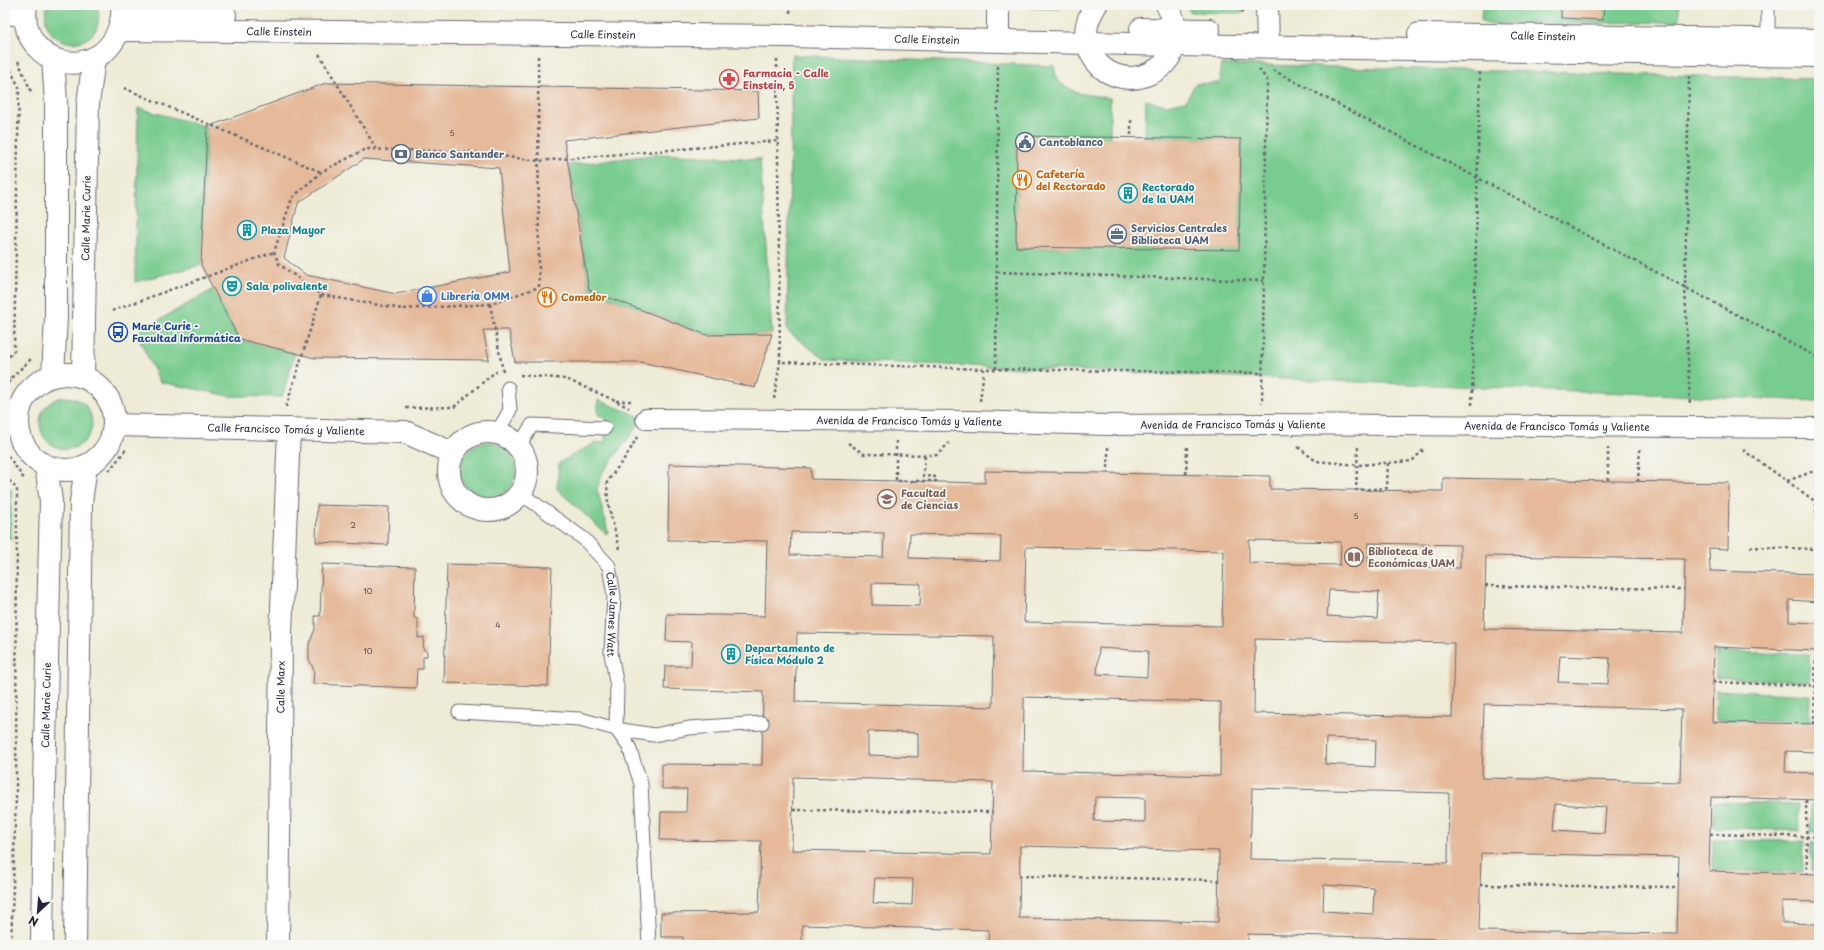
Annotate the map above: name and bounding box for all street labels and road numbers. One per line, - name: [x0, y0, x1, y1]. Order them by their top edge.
- street label: Calle Einstein: [246, 23, 312, 39]
- street label: Calle Einstein: [570, 26, 636, 42]
- street label: Calle Einstein: [1510, 27, 1576, 43]
- street label: Calle Einstein: [894, 30, 960, 47]
- street label: Calle Marie Curie: [77, 175, 94, 261]
- street label: Avenida de Francisco Tomás y Valiente: [816, 412, 1003, 429]
- street label: Avenida de Francisco Tomás y Valiente: [1140, 416, 1326, 432]
- street label: Avenida de Francisco Tomás y Valiente: [1464, 417, 1650, 434]
- street label: Calle Francisco Tomás y Valiente: [207, 419, 365, 438]
- street label: Calle James Watt: [603, 571, 622, 658]
- street label: Calle Marx: [272, 661, 288, 713]
- street label: Calle Marie Curie: [37, 662, 54, 748]

